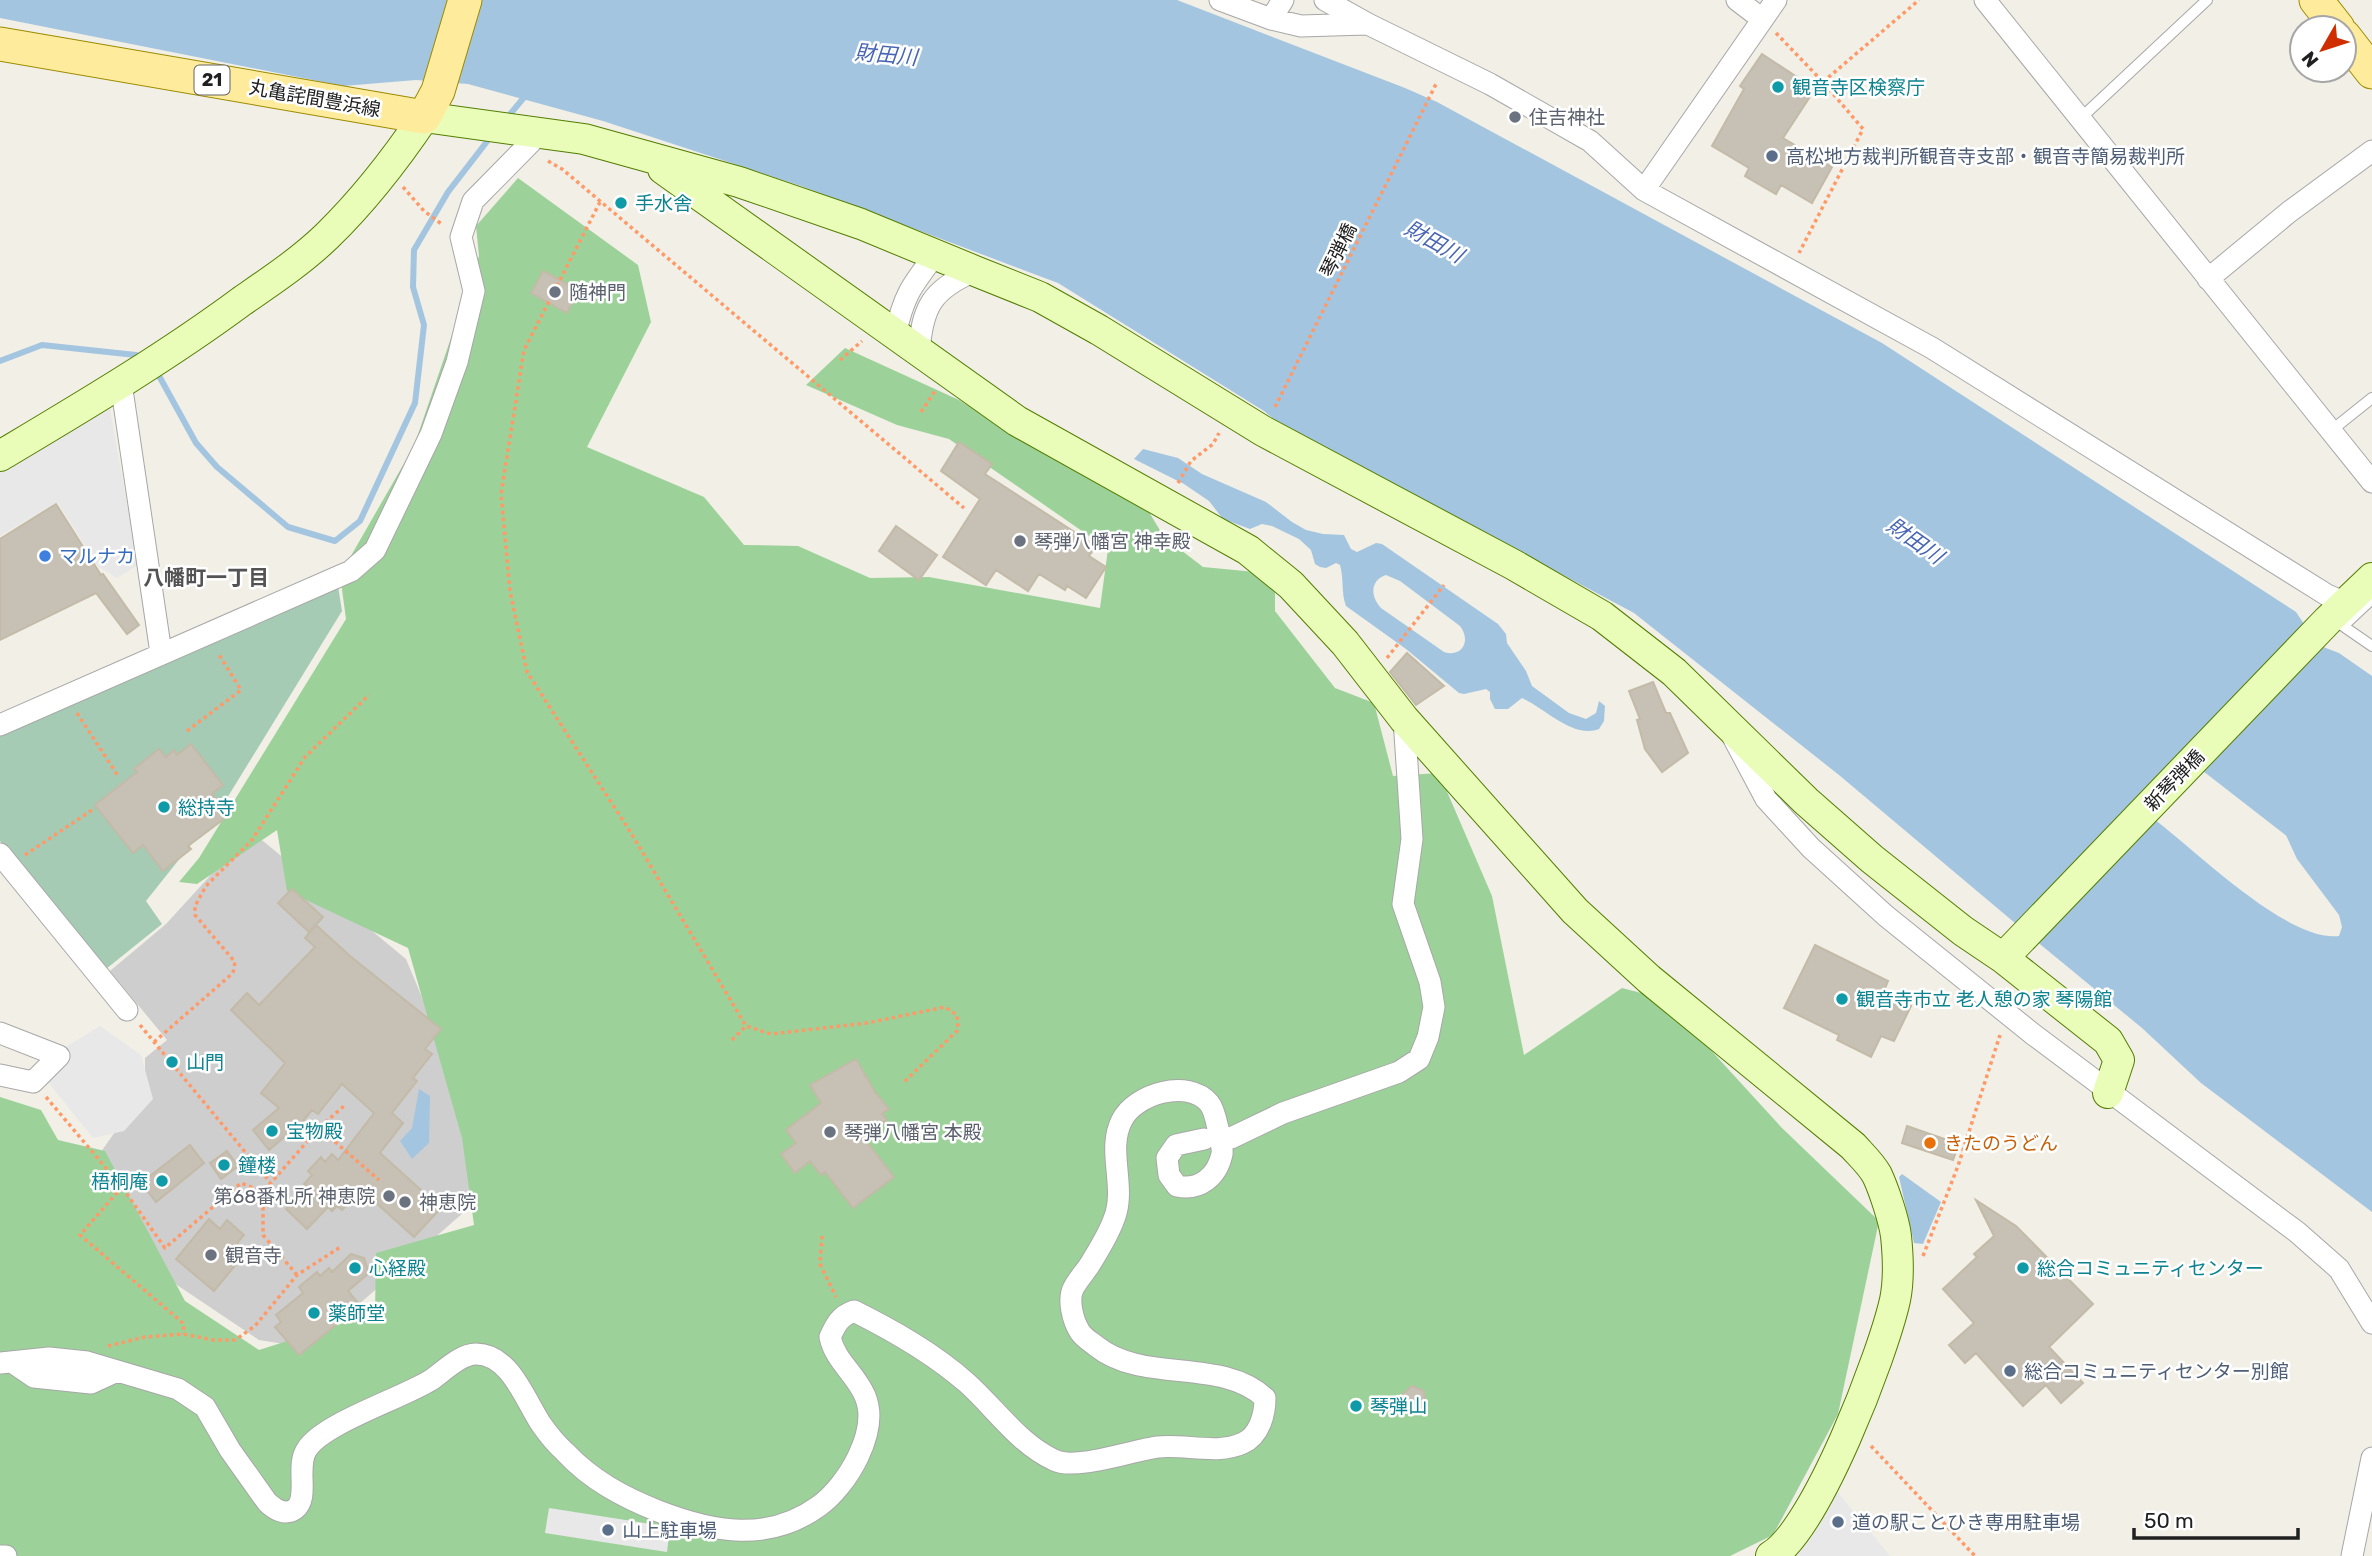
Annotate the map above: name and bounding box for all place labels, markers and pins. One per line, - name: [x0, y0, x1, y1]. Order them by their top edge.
- place label: 観音寺区検察庁: [1792, 76, 1925, 99]
- marker: 観音寺区検察庁: [1770, 79, 1786, 95]
- place label: 住吉神社: [1529, 106, 1605, 129]
- marker: 住吉神社: [1507, 109, 1523, 125]
- place label: 高松地方裁判所観音寺支部・観音寺簡易裁判所: [1786, 145, 2185, 168]
- marker: 高松地方裁判所観音寺支部・観音寺簡易裁判所: [1764, 148, 1780, 164]
- place label: 手水舎: [635, 192, 692, 215]
- marker: 手水舎: [613, 195, 629, 211]
- place label: 随神門: [569, 281, 626, 304]
- marker: 随神門: [547, 284, 563, 300]
- place label: 琴弾八幡宮 神幸殿: [1034, 530, 1191, 553]
- marker: 琴弾八幡宮 神幸殿: [1012, 533, 1028, 549]
- place label: マルナカ: [59, 545, 135, 568]
- marker: マルナカ: [37, 548, 53, 564]
- place label: 総持寺: [178, 796, 235, 819]
- marker: 総持寺: [156, 799, 172, 815]
- place label: 観音寺市立 老人憩の家 琴陽館: [1856, 988, 2112, 1011]
- marker: 観音寺市立 老人憩の家 琴陽館: [1834, 991, 1850, 1007]
- place label: 山門: [186, 1051, 224, 1074]
- marker: 山門: [164, 1054, 180, 1070]
- place label: 宝物殿: [286, 1120, 343, 1143]
- place label: 琴弾八幡宮 本殿: [844, 1121, 982, 1144]
- marker: 宝物殿: [264, 1123, 280, 1139]
- marker: 琴弾八幡宮 本殿: [822, 1124, 838, 1140]
- place label: きたのうどん: [1944, 1132, 2058, 1155]
- marker: きたのうどん: [1922, 1135, 1938, 1151]
- place label: 鐘楼: [238, 1154, 276, 1177]
- marker: 鐘楼: [216, 1157, 232, 1173]
- place label: 梧桐庵: [91, 1170, 148, 1193]
- marker: 梧桐庵: [154, 1173, 170, 1189]
- place label: 第68番札所 神恵院: [214, 1185, 375, 1208]
- marker: 第68番札所 神恵院: [381, 1188, 397, 1204]
- place label: 神恵院: [419, 1191, 476, 1214]
- marker: 神恵院: [397, 1194, 413, 1210]
- place label: 観音寺: [225, 1244, 282, 1267]
- marker: 観音寺: [203, 1247, 219, 1263]
- place label: 心経殿: [369, 1257, 426, 1280]
- place label: 総合コミュニティセンター: [2037, 1257, 2264, 1280]
- marker: 心経殿: [347, 1260, 363, 1276]
- marker: 総合コミュニティセンター: [2015, 1260, 2031, 1276]
- place label: 薬師堂: [328, 1302, 385, 1325]
- marker: 薬師堂: [306, 1305, 322, 1321]
- place label: 総合コミュニティセンター別館: [2024, 1360, 2289, 1383]
- marker: 総合コミュニティセンター別館: [2002, 1363, 2018, 1379]
- place label: 琴弾山: [1370, 1395, 1427, 1418]
- marker: 琴弾山: [1348, 1398, 1364, 1414]
- place label: 道の駅ことひき専用駐車場: [1852, 1511, 2080, 1534]
- marker: 道の駅ことひき専用駐車場: [1830, 1514, 1846, 1530]
- place label: 山上駐車場: [622, 1519, 717, 1542]
- marker: 山上駐車場: [600, 1522, 616, 1538]

